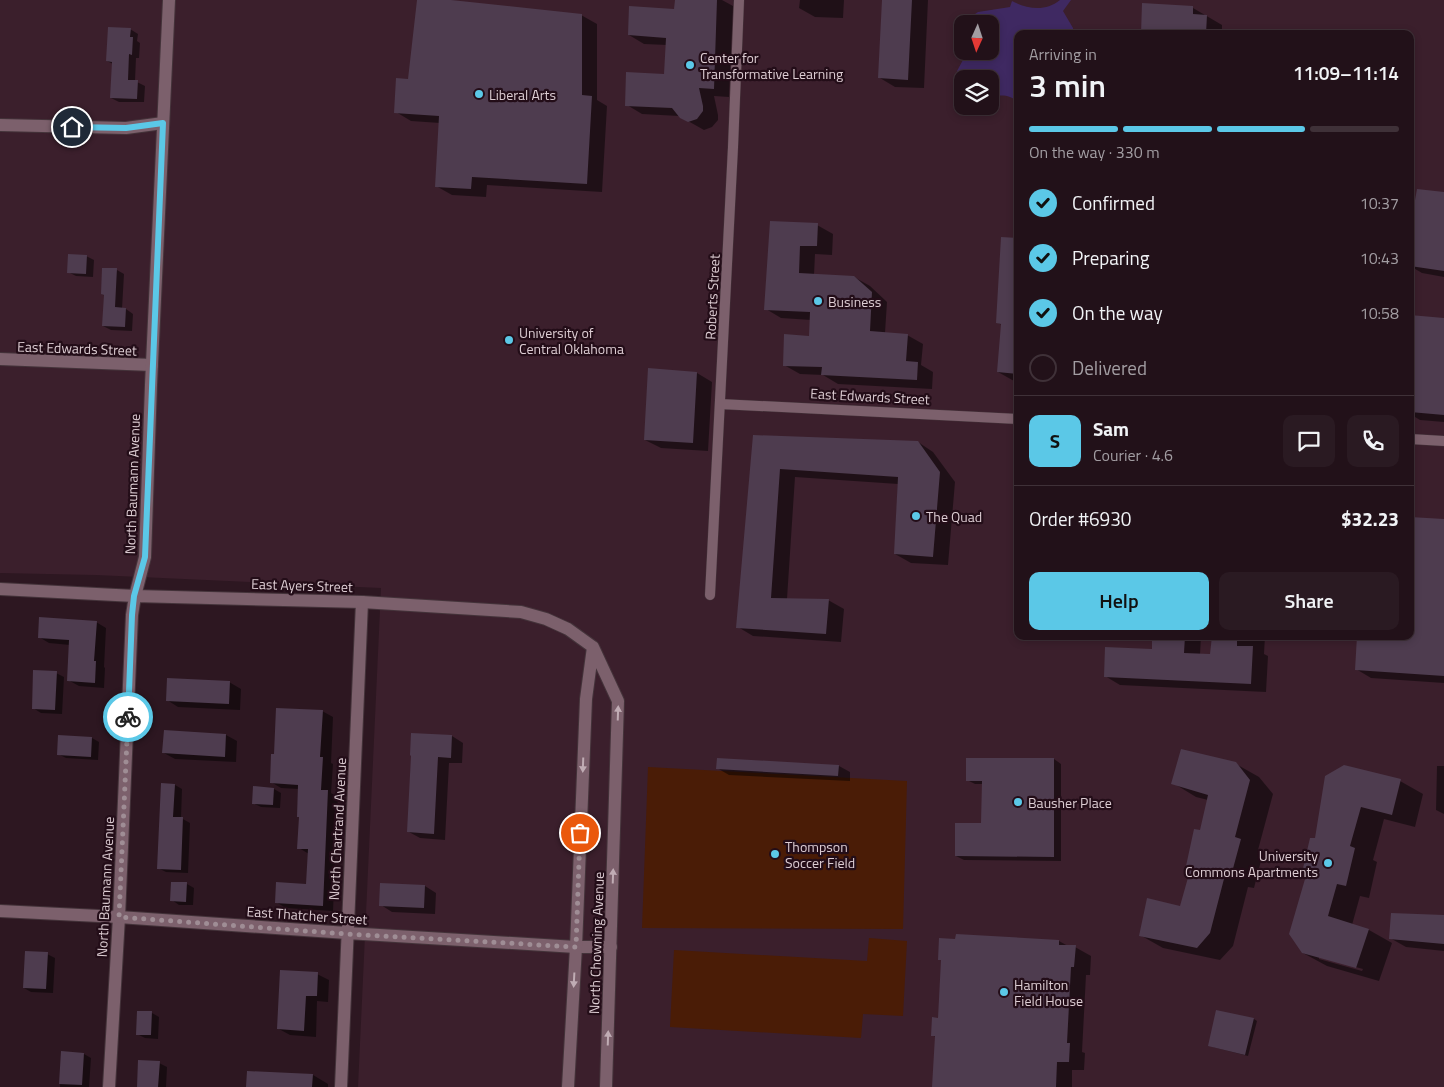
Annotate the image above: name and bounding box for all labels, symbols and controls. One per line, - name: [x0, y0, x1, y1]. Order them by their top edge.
- north arrow: [954, 15, 999, 60]
- map controls: [954, 15, 999, 115]
- text: Arriving in: [1029, 42, 1097, 66]
- place label: Center for Transformative Learning: [700, 47, 843, 84]
- text: 11:09–11:14: [1293, 58, 1399, 87]
- marker: Center for Transformative Learning: [684, 59, 696, 71]
- text: 3 min: [1029, 61, 1106, 109]
- button: layers: [954, 70, 999, 115]
- place label: Liberal Arts: [489, 84, 556, 105]
- marker: Liberal Arts: [473, 88, 485, 100]
- pin: [51, 106, 93, 148]
- icon: home: [58, 113, 86, 141]
- text: On the way · 330 m: [1029, 140, 1160, 164]
- text: Confirmed: [1072, 188, 1155, 217]
- icon: check: [1029, 189, 1057, 217]
- text: 10:37: [1360, 191, 1399, 215]
- text: Preparing: [1072, 243, 1149, 272]
- icon: check: [1029, 244, 1057, 272]
- text: 10:43: [1360, 246, 1399, 270]
- street label: Roberts Street: [699, 254, 725, 340]
- place label: Business: [828, 291, 881, 312]
- marker: Business: [812, 295, 824, 307]
- text: On the way: [1072, 298, 1163, 327]
- icon: check: [1029, 299, 1057, 327]
- text: 10:58: [1360, 301, 1399, 325]
- place label: University of Central Oklahoma: [519, 322, 624, 359]
- marker: University of Central Oklahoma: [503, 334, 515, 346]
- street label: East Edwards Street: [17, 335, 137, 361]
- text: Delivered: [1072, 353, 1147, 382]
- street label: East Edwards Street: [810, 382, 930, 410]
- street label: North Baumann Avenue: [119, 413, 145, 555]
- text: Sam: [1093, 414, 1129, 443]
- button: chat: [1283, 415, 1335, 467]
- button: phone: [1347, 415, 1399, 467]
- text: S: [1050, 426, 1060, 455]
- text: Courier · 4.6: [1093, 443, 1173, 467]
- text: Order #6930: [1029, 504, 1131, 533]
- text: $32.23: [1341, 504, 1399, 533]
- place label: The Quad: [926, 506, 982, 527]
- marker: The Quad: [910, 510, 922, 522]
- button: Help: [1029, 572, 1209, 630]
- button: Share: [1219, 572, 1399, 630]
- street label: East Ayers Street: [251, 573, 353, 597]
- courier: [103, 692, 153, 742]
- icon: bike: [114, 703, 142, 731]
- one-way arrow: [614, 705, 622, 721]
- street label: North Chartrand Avenue: [323, 757, 351, 901]
- one-way arrow: [579, 757, 587, 773]
- place label: Bausher Place: [1028, 792, 1112, 813]
- marker: Bausher Place: [1012, 796, 1024, 808]
- pin: [559, 812, 601, 854]
- street label: North Baumann Avenue: [91, 816, 119, 958]
- icon: bag: [566, 819, 594, 847]
- place label: Thompson Soccer Field: [785, 836, 855, 873]
- place label: University Commons Apartments: [1185, 845, 1318, 882]
- marker: Thompson Soccer Field: [769, 848, 781, 860]
- marker: University Commons Apartments: [1322, 857, 1334, 869]
- one-way arrow: [610, 868, 618, 884]
- street label: North Chowning Avenue: [583, 871, 609, 1015]
- street label: East Thatcher Street: [246, 900, 368, 930]
- one-way arrow: [570, 972, 578, 988]
- place label: Hamilton Field House: [1014, 974, 1083, 1011]
- marker: Hamilton Field House: [998, 986, 1010, 998]
- one-way arrow: [605, 1030, 613, 1046]

